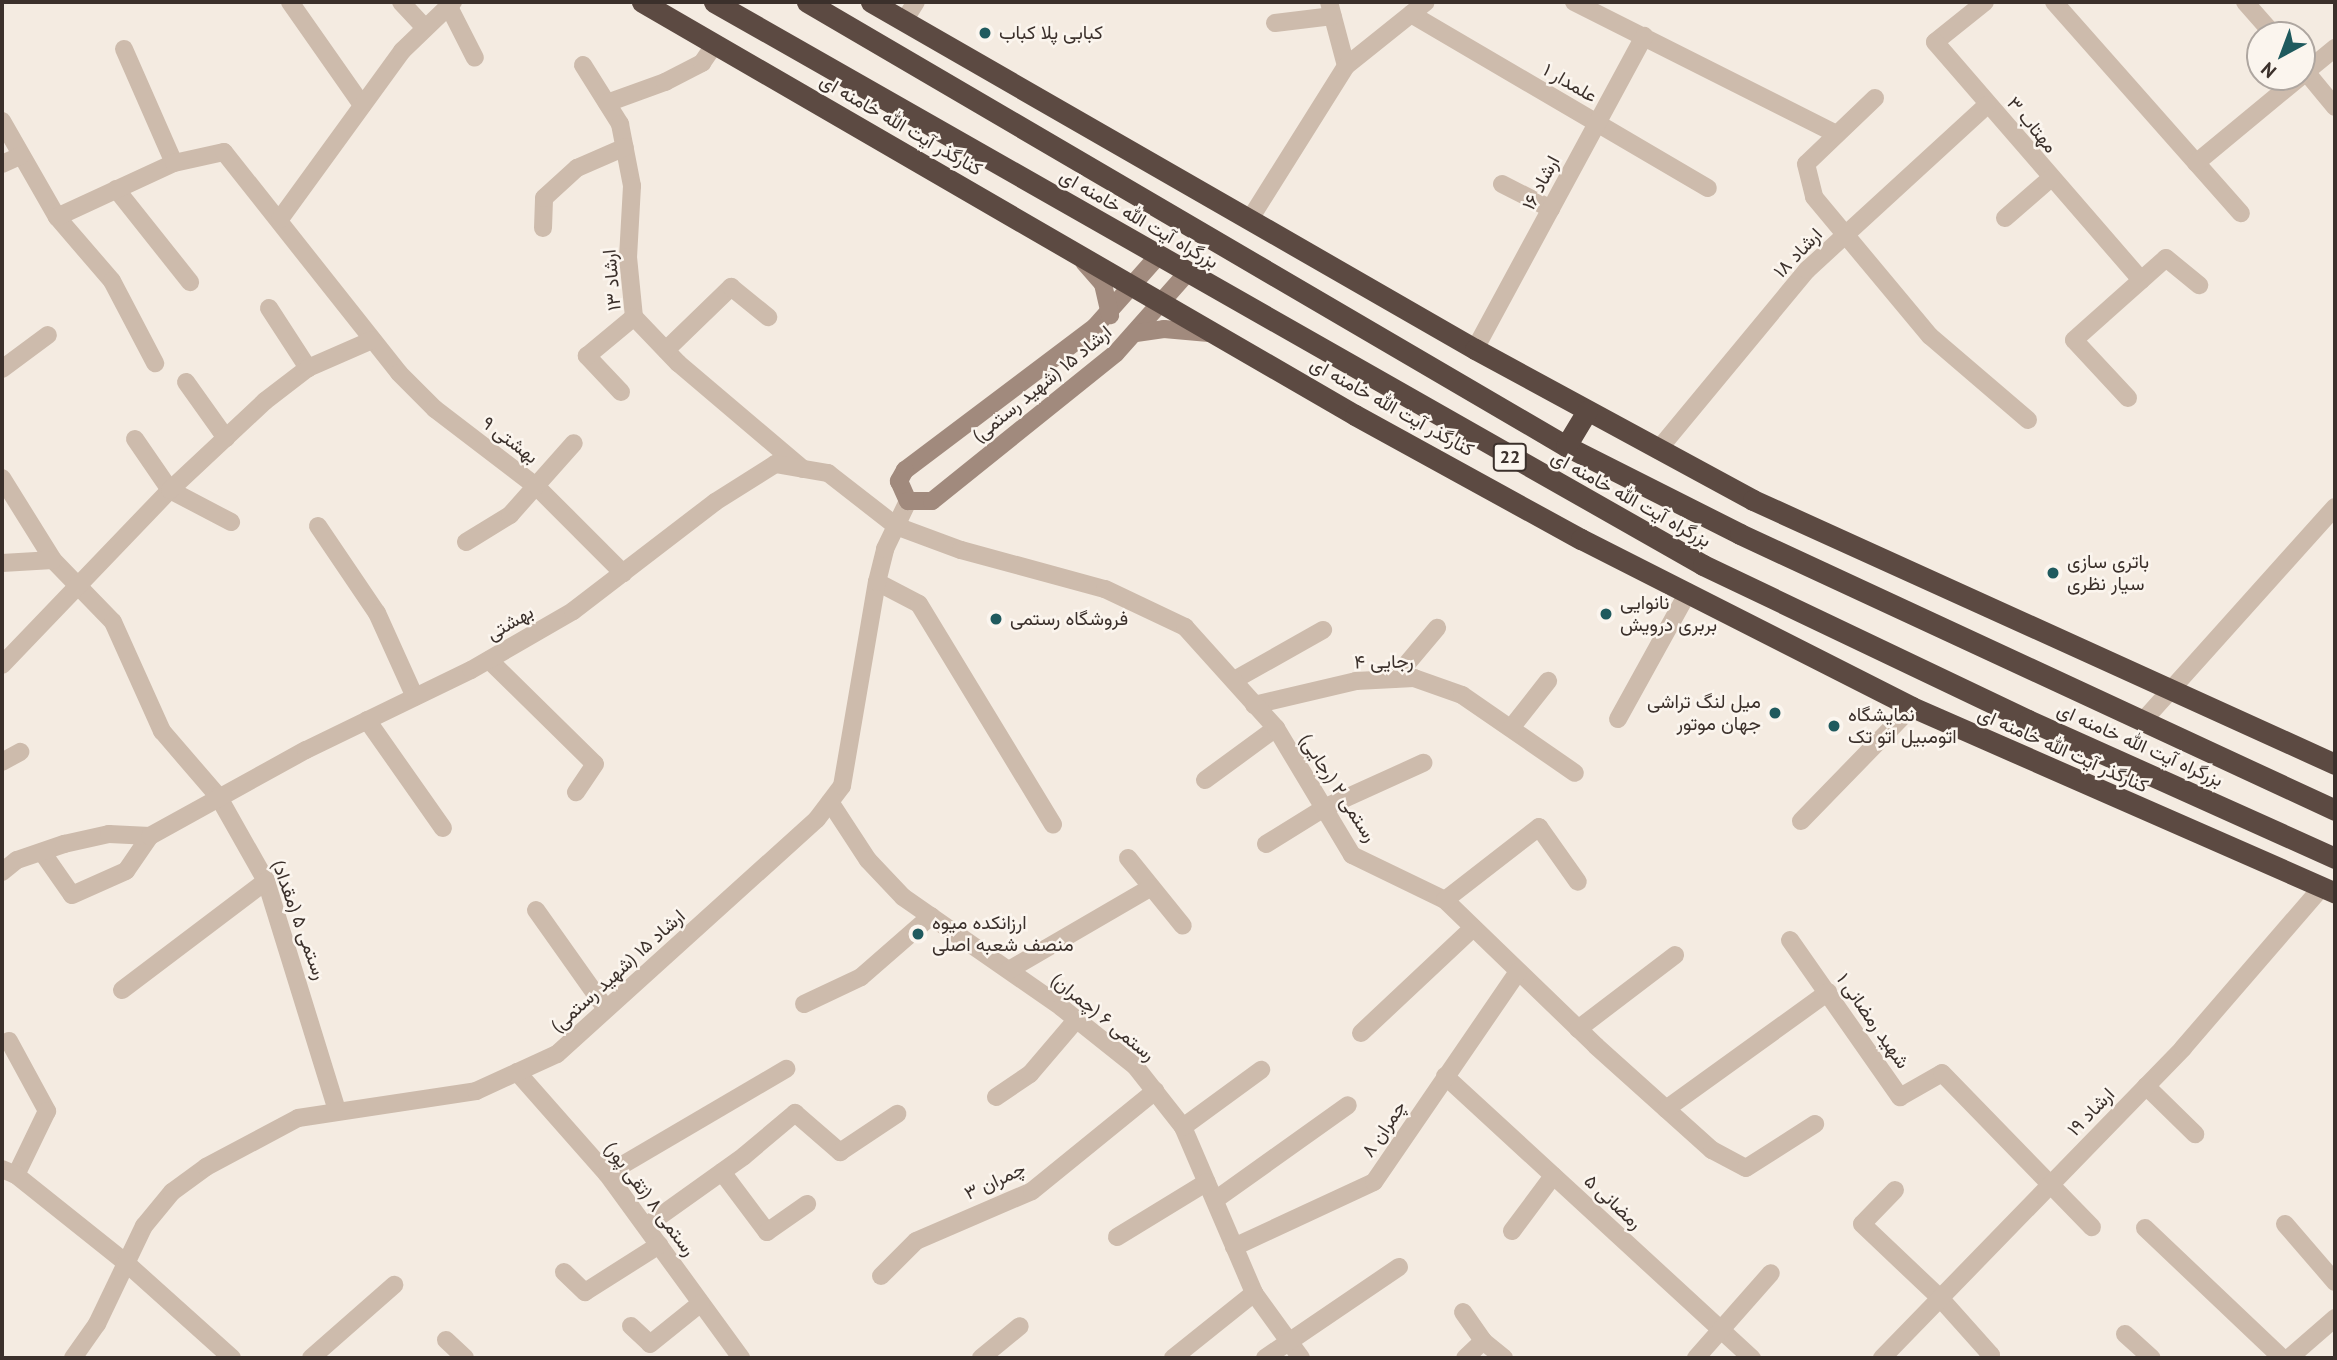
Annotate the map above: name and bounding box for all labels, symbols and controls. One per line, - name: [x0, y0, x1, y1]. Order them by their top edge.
- north arrow: [2246, 21, 2316, 91]
- place label: کبابی پلا کباب: [999, 22, 1103, 44]
- marker: کبابی پلا کباب: [977, 25, 993, 41]
- text: N: [2256, 57, 2281, 83]
- street label: علمدار ۱: [1539, 59, 1601, 107]
- street label: کنارگذر آیت الله خامنه ای: [816, 69, 986, 181]
- street label: مهتاب ۳: [2002, 92, 2062, 158]
- street label: ارشاد ۱۶: [1517, 152, 1565, 214]
- street label: بزرگراه آیت الله خامنه ای: [1056, 164, 1222, 274]
- street label: ارشاد ۱۸: [1769, 223, 1827, 283]
- street label: ارشاد ۱۳: [598, 248, 626, 312]
- street label: ارشاد ۱۵ (شهید رستمی): [968, 321, 1116, 447]
- street label: کنارگذر آیت الله خامنه ای: [1306, 353, 1478, 461]
- street label: بهشتی ۹: [477, 411, 543, 469]
- road number: 22: [1492, 443, 1528, 472]
- street label: بزرگراه آیت الله خامنه ای: [1547, 446, 1715, 552]
- place label: باتری سازی سیار نظری: [2067, 551, 2149, 595]
- marker: باتری سازی سیار نظری: [2045, 565, 2061, 581]
- place label: نانوایی بربری درویش: [1620, 592, 1717, 636]
- street label: بهشتی: [483, 601, 537, 645]
- marker: نانوایی بربری درویش: [1598, 606, 1614, 622]
- place label: فروشگاه رستمی: [1010, 608, 1128, 630]
- marker: فروشگاه رستمی: [988, 611, 1004, 627]
- street label: رجایی ۴: [1354, 650, 1414, 674]
- place label: میل لنگ تراشی جهان موتور: [1647, 691, 1761, 735]
- street label: بزرگراه آیت الله خامنه ای: [2054, 698, 2226, 792]
- street label: کنارگذر آیت الله خامنه ای: [1974, 702, 2152, 798]
- place label: نمایشگاه اتومبیل اتو تک: [1848, 704, 1957, 748]
- marker: میل لنگ تراشی جهان موتور: [1767, 705, 1783, 721]
- marker: نمایشگاه اتومبیل اتو تک: [1826, 718, 1842, 734]
- street label: رستمی ۲ (رجایی): [1295, 730, 1381, 846]
- street label: رستمی ۵ (مقداد): [267, 857, 331, 983]
- street label: ارشاد ۱۵ (شهید رستمی): [546, 905, 690, 1037]
- place label: ارزانکده میوه منصف شعبه اصلی: [932, 912, 1074, 956]
- marker: ارزانکده میوه منصف شعبه اصلی: [910, 926, 926, 942]
- street label: رستمی ۶ (چمران): [1046, 968, 1160, 1066]
- street label: شهید رمضانی ۱: [1832, 969, 1914, 1073]
- street label: ارشاد ۱۹: [2063, 1083, 2119, 1141]
- street label: چمران ۸: [1357, 1096, 1411, 1162]
- street label: رستمی ۸ (تقی پور): [600, 1137, 700, 1261]
- street label: چمران ۳: [961, 1157, 1029, 1205]
- street label: رمضانی ۵: [1579, 1170, 1647, 1234]

